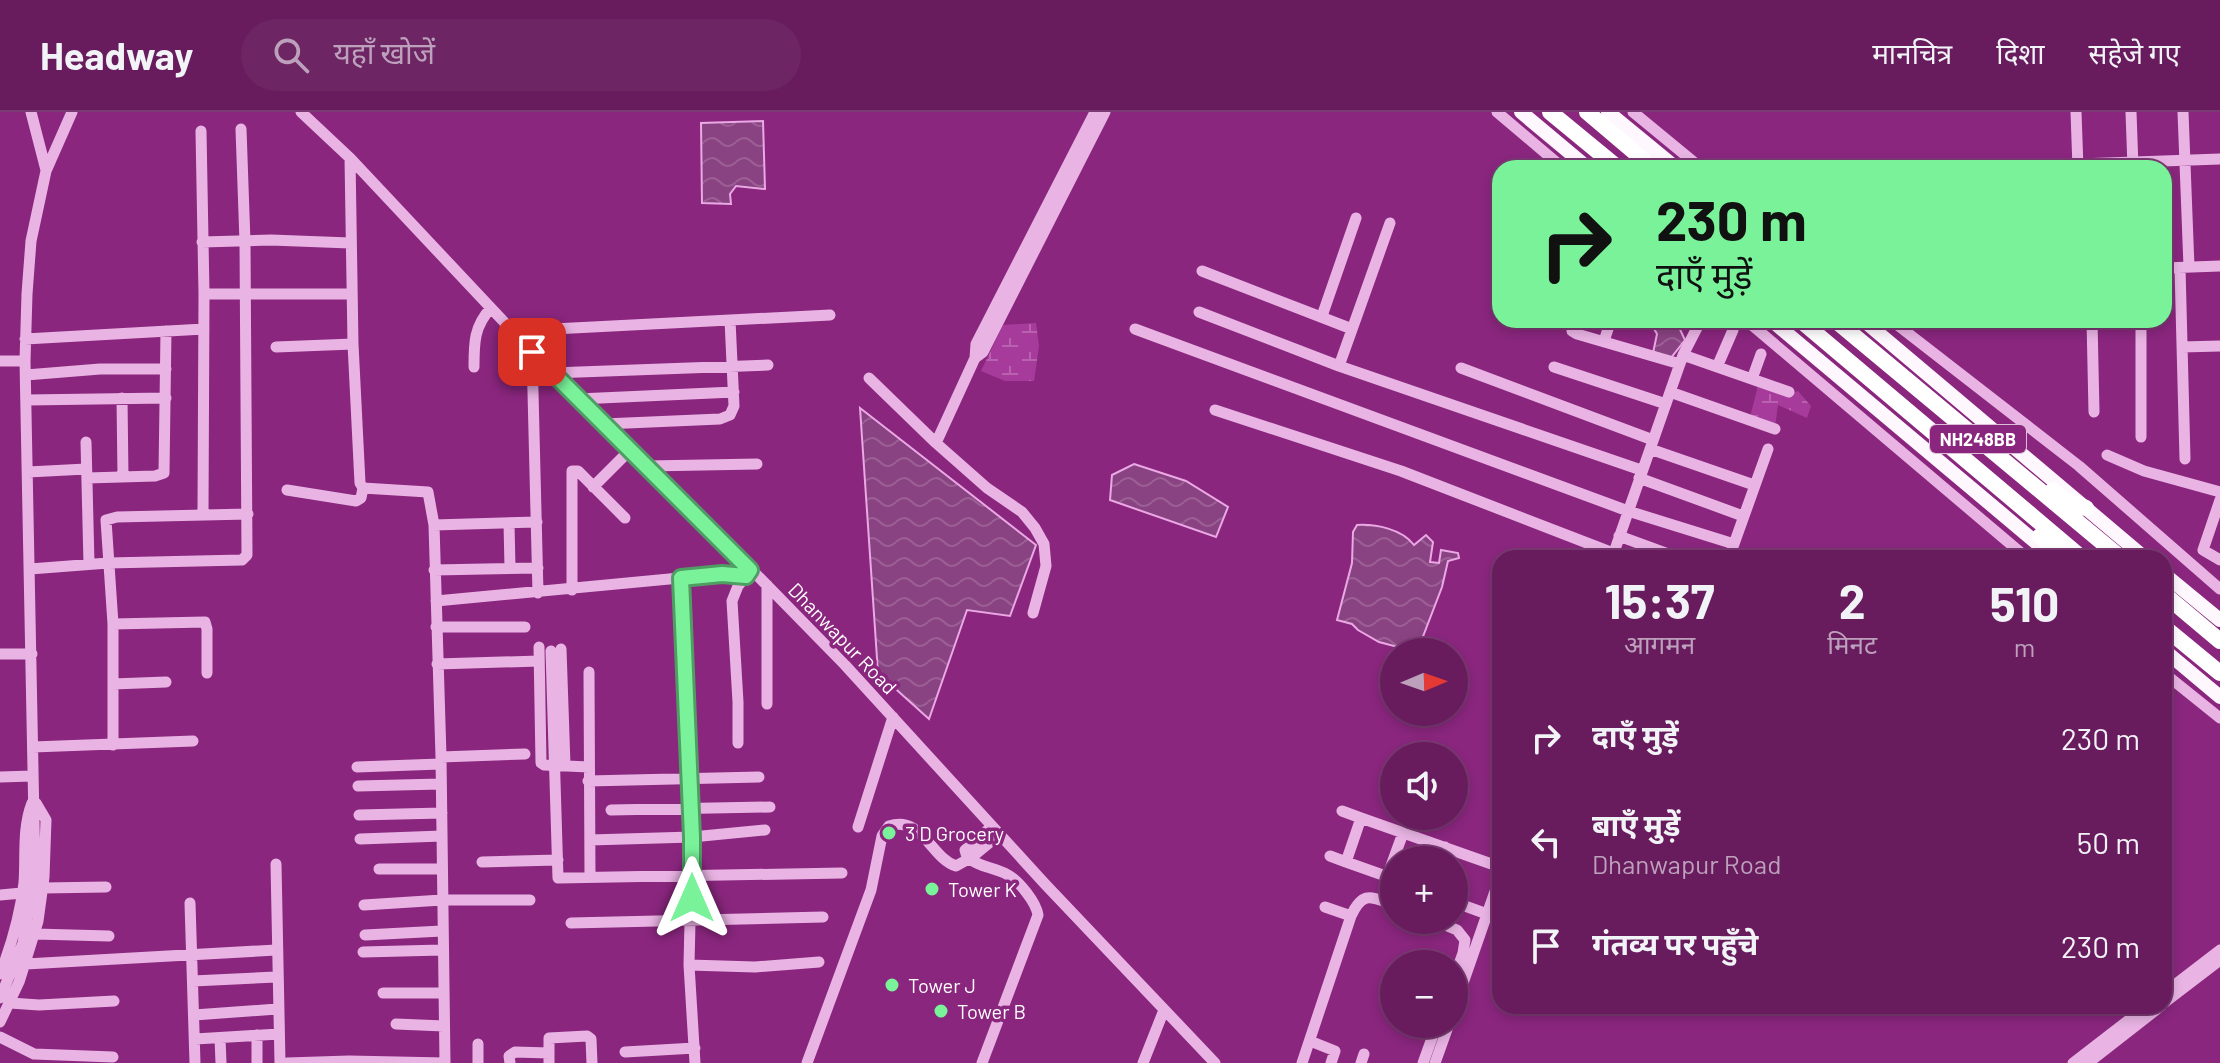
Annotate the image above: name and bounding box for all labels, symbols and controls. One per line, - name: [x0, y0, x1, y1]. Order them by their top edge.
- search box: [241, 19, 801, 91]
- text: Headway: [40, 32, 193, 78]
- icon: search: [269, 33, 313, 77]
- text: यहाँ खोजें: [333, 34, 435, 70]
- text: मानचित्र: [1872, 36, 1952, 70]
- text: दिशा: [1996, 36, 2045, 70]
- text: सहेजे गए: [2089, 36, 2180, 70]
- text: 230 m: [1656, 185, 1807, 252]
- icon: right: [1524, 192, 1628, 296]
- text: दाएँ मुड़ें: [1656, 253, 1752, 296]
- pin: [498, 318, 566, 386]
- icon: arrive: [510, 330, 554, 374]
- road number: NH248BB: [1930, 425, 2026, 453]
- text: 15:37: [1605, 571, 1715, 629]
- text: 2: [1839, 571, 1866, 629]
- text: 510: [1990, 574, 2059, 632]
- street label: Dhanwapur Road: [784, 577, 902, 699]
- text: आगमन: [1624, 628, 1695, 659]
- text: मिनट: [1827, 628, 1877, 659]
- text: m: [2014, 631, 2035, 662]
- north arrow: [1380, 638, 1468, 726]
- map controls: [1380, 638, 1468, 1038]
- icon: right: [1524, 716, 1568, 760]
- text: दाएँ मुड़ें: [1592, 717, 1679, 753]
- text: 230 m: [2061, 720, 2140, 756]
- button: sound: [1380, 742, 1468, 830]
- text: बाएँ मुड़ें: [1592, 806, 1680, 842]
- icon: left: [1524, 820, 1568, 864]
- place label: 3 D Grocery: [905, 821, 1004, 845]
- marker: 3 D Grocery: [880, 824, 898, 842]
- text: 50 m: [2077, 824, 2140, 860]
- button: +: [1380, 846, 1468, 934]
- text: Dhanwapur Road: [1592, 848, 1781, 879]
- position arrow: [650, 856, 734, 940]
- place label: Tower K: [948, 877, 1017, 901]
- marker: Tower K: [923, 880, 941, 898]
- icon: arrive: [1524, 924, 1568, 968]
- text: गंतव्य पर पहुँचे: [1592, 925, 1758, 961]
- text: 230 m: [2061, 928, 2140, 964]
- button: −: [1380, 950, 1468, 1038]
- place label: Tower J: [908, 973, 976, 997]
- marker: Tower J: [883, 976, 901, 994]
- place label: Tower B: [957, 999, 1026, 1023]
- marker: Tower B: [932, 1002, 950, 1020]

